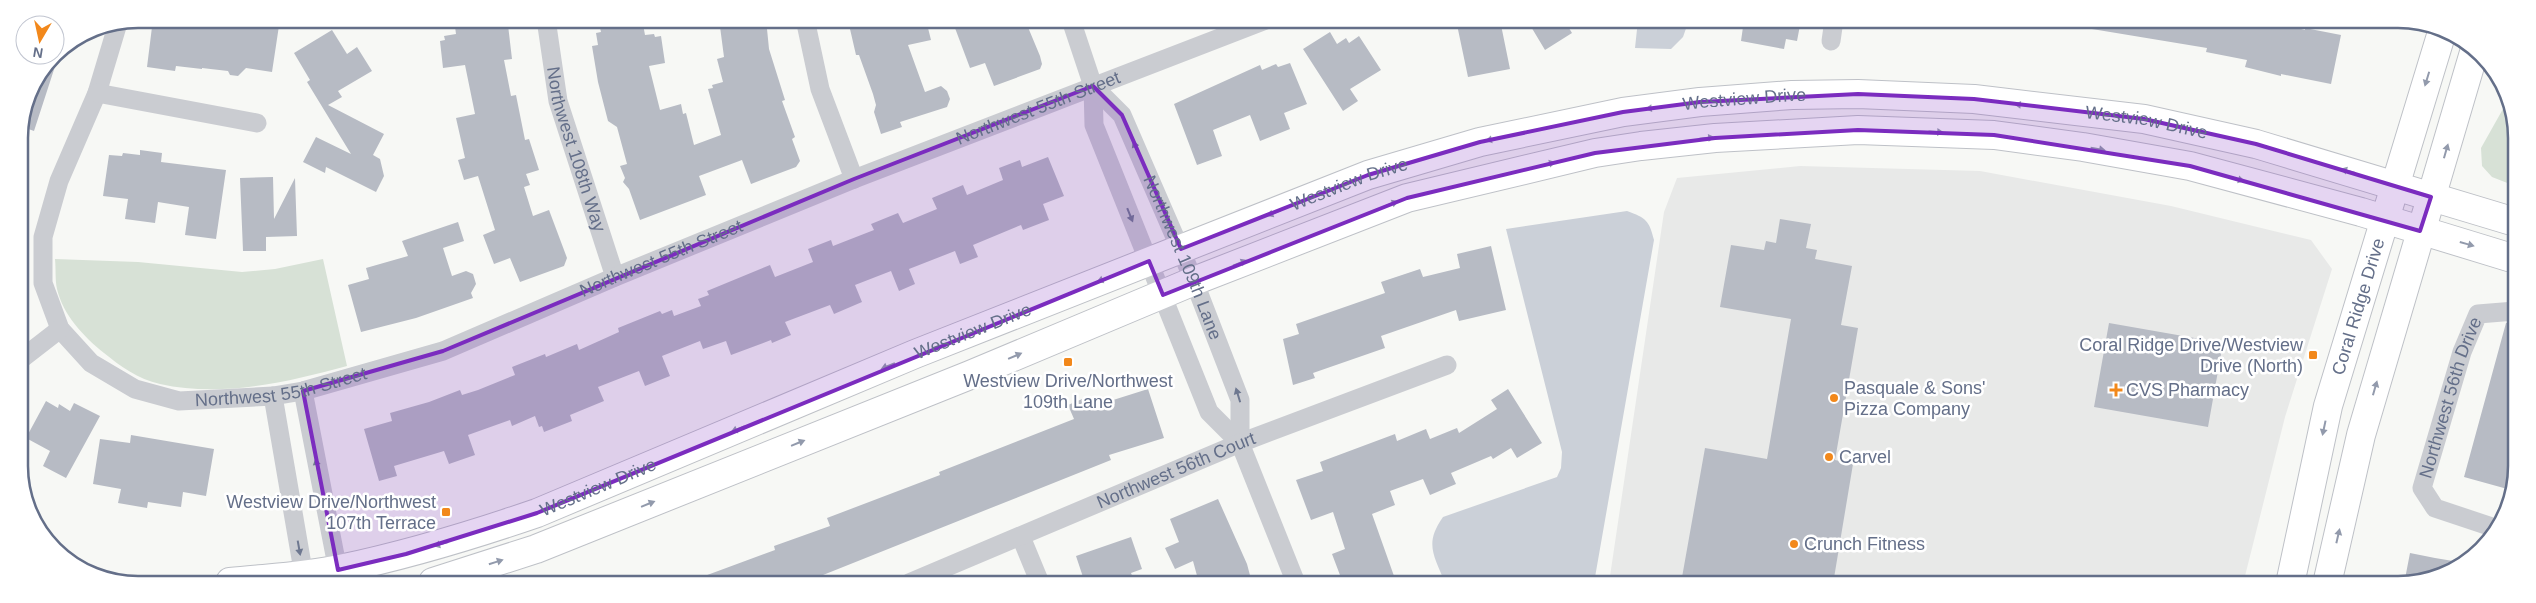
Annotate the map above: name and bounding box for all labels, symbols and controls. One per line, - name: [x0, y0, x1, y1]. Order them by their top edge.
- north arrow: [15, 15, 65, 65]
- text: N: [32, 44, 44, 62]
- street label: Northwest 108th Way: [543, 65, 610, 234]
- street label: Northwest 55th Street: [953, 67, 1123, 149]
- one-way arrow: [2423, 71, 2431, 86]
- street label: Westview Drive: [1682, 85, 1806, 114]
- one-way arrow: [2014, 101, 2030, 109]
- street label: Westview Drive: [2084, 102, 2209, 143]
- one-way arrow: [1644, 104, 1660, 112]
- one-way arrow: [1929, 129, 1945, 137]
- one-way arrow: [1699, 134, 1715, 142]
- one-way arrow: [1486, 135, 1501, 143]
- one-way arrow: [1132, 141, 1140, 155]
- one-way arrow: [2442, 143, 2450, 158]
- one-way arrow: [2090, 146, 2106, 154]
- street label: Westview Drive: [1287, 154, 1410, 215]
- one-way arrow: [1541, 160, 1556, 168]
- one-way arrow: [2341, 166, 2356, 174]
- street label: Northwest 109th Lane: [1139, 172, 1226, 343]
- one-way arrow: [2230, 175, 2245, 183]
- one-way arrow: [1384, 200, 1399, 208]
- one-way arrow: [1127, 208, 1135, 222]
- one-way arrow: [1267, 209, 1281, 217]
- street label: Northwest 55th Street: [577, 216, 745, 301]
- street label: Coral Ridge Drive: [2328, 236, 2389, 377]
- one-way arrow: [2459, 241, 2474, 249]
- one-way arrow: [1233, 259, 1247, 267]
- one-way arrow: [1096, 276, 1111, 283]
- street label: Westview Drive: [912, 299, 1034, 363]
- street label: Northwest 56th Drive: [2415, 314, 2486, 481]
- place label: Coral Ridge Drive/Westview Drive (North): [2079, 335, 2304, 376]
- marker: Coral Ridge Drive/Westview Drive (North): [2307, 349, 2319, 361]
- one-way arrow: [1008, 352, 1023, 360]
- marker: Westview Drive/Northwest 109th Lane: [1062, 356, 1074, 368]
- one-way arrow: [881, 362, 895, 370]
- street label: Northwest 55th Street: [194, 363, 369, 410]
- place label: Westview Drive/Northwest 109th Lane: [963, 371, 1173, 412]
- place label: Pasquale & Sons' Pizza Company: [1844, 378, 1986, 419]
- place label: CVS Pharmacy: [2126, 380, 2249, 400]
- one-way arrow: [2371, 381, 2379, 396]
- marker: CVS Pharmacy: [2110, 384, 2122, 396]
- one-way arrow: [1233, 387, 1241, 402]
- marker: Pasquale & Sons' Pizza Company: [1828, 392, 1840, 404]
- one-way arrow: [2319, 420, 2327, 436]
- one-way arrow: [731, 425, 745, 433]
- street label: Northwest 56th Court: [1094, 428, 1258, 512]
- one-way arrow: [791, 439, 805, 447]
- place label: Carvel: [1839, 447, 1891, 467]
- marker: Carvel: [1823, 451, 1835, 463]
- street label: Westview Drive: [537, 454, 659, 521]
- one-way arrow: [313, 457, 321, 473]
- place label: Westview Drive/Northwest 107th Terrace: [226, 492, 436, 533]
- one-way arrow: [640, 500, 655, 507]
- marker: Westview Drive/Northwest 107th Terrace: [440, 506, 452, 518]
- one-way arrow: [2334, 529, 2342, 544]
- place label: Crunch Fitness: [1804, 534, 1925, 554]
- marker: Crunch Fitness: [1788, 538, 1800, 550]
- one-way arrow: [295, 540, 303, 556]
- one-way arrow: [433, 540, 448, 548]
- one-way arrow: [488, 557, 503, 565]

